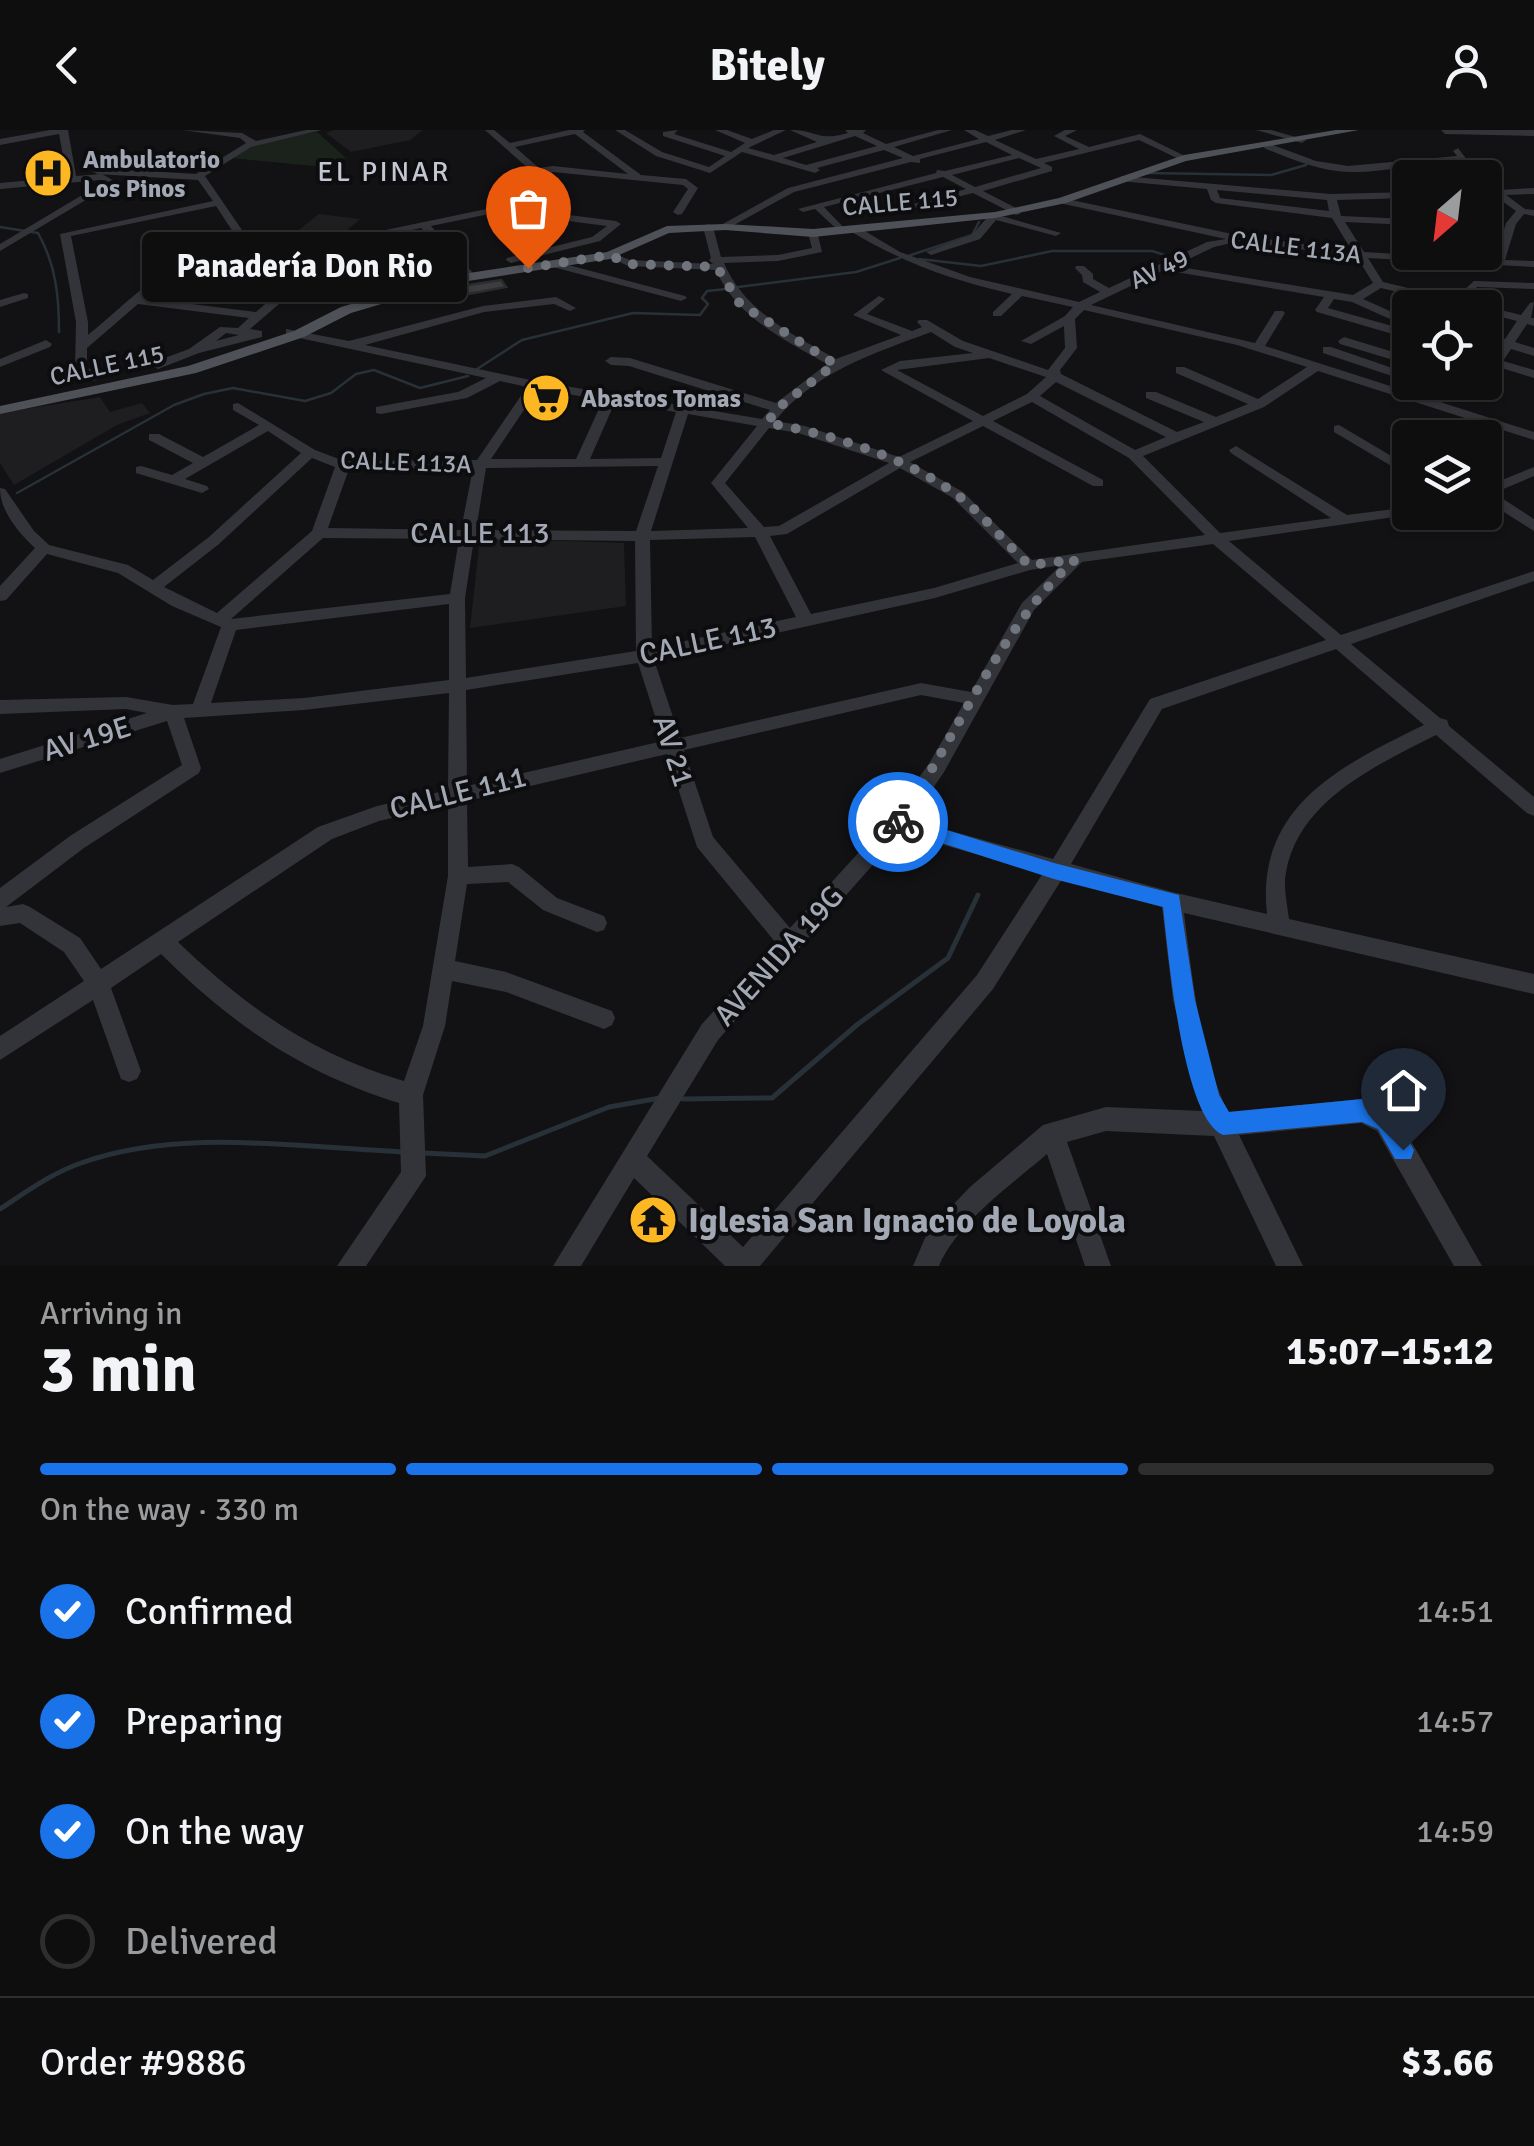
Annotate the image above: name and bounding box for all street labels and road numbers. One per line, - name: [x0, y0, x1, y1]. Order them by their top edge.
- street label: CALLE 115: [841, 181, 959, 223]
- street label: CALLE 113A: [1229, 224, 1363, 270]
- street label: AV 49: [1125, 242, 1193, 296]
- street label: CALLE 115: [47, 338, 167, 392]
- street label: CALLE 113A: [340, 444, 472, 480]
- street label: CALLE 113: [410, 515, 550, 552]
- street label: CALLE 113: [636, 608, 780, 674]
- street label: AV 19E: [39, 708, 135, 770]
- street label: AV 21: [644, 711, 702, 791]
- street label: CALLE 111: [386, 758, 530, 828]
- street label: AVENIDA 19G: [706, 878, 852, 1034]

